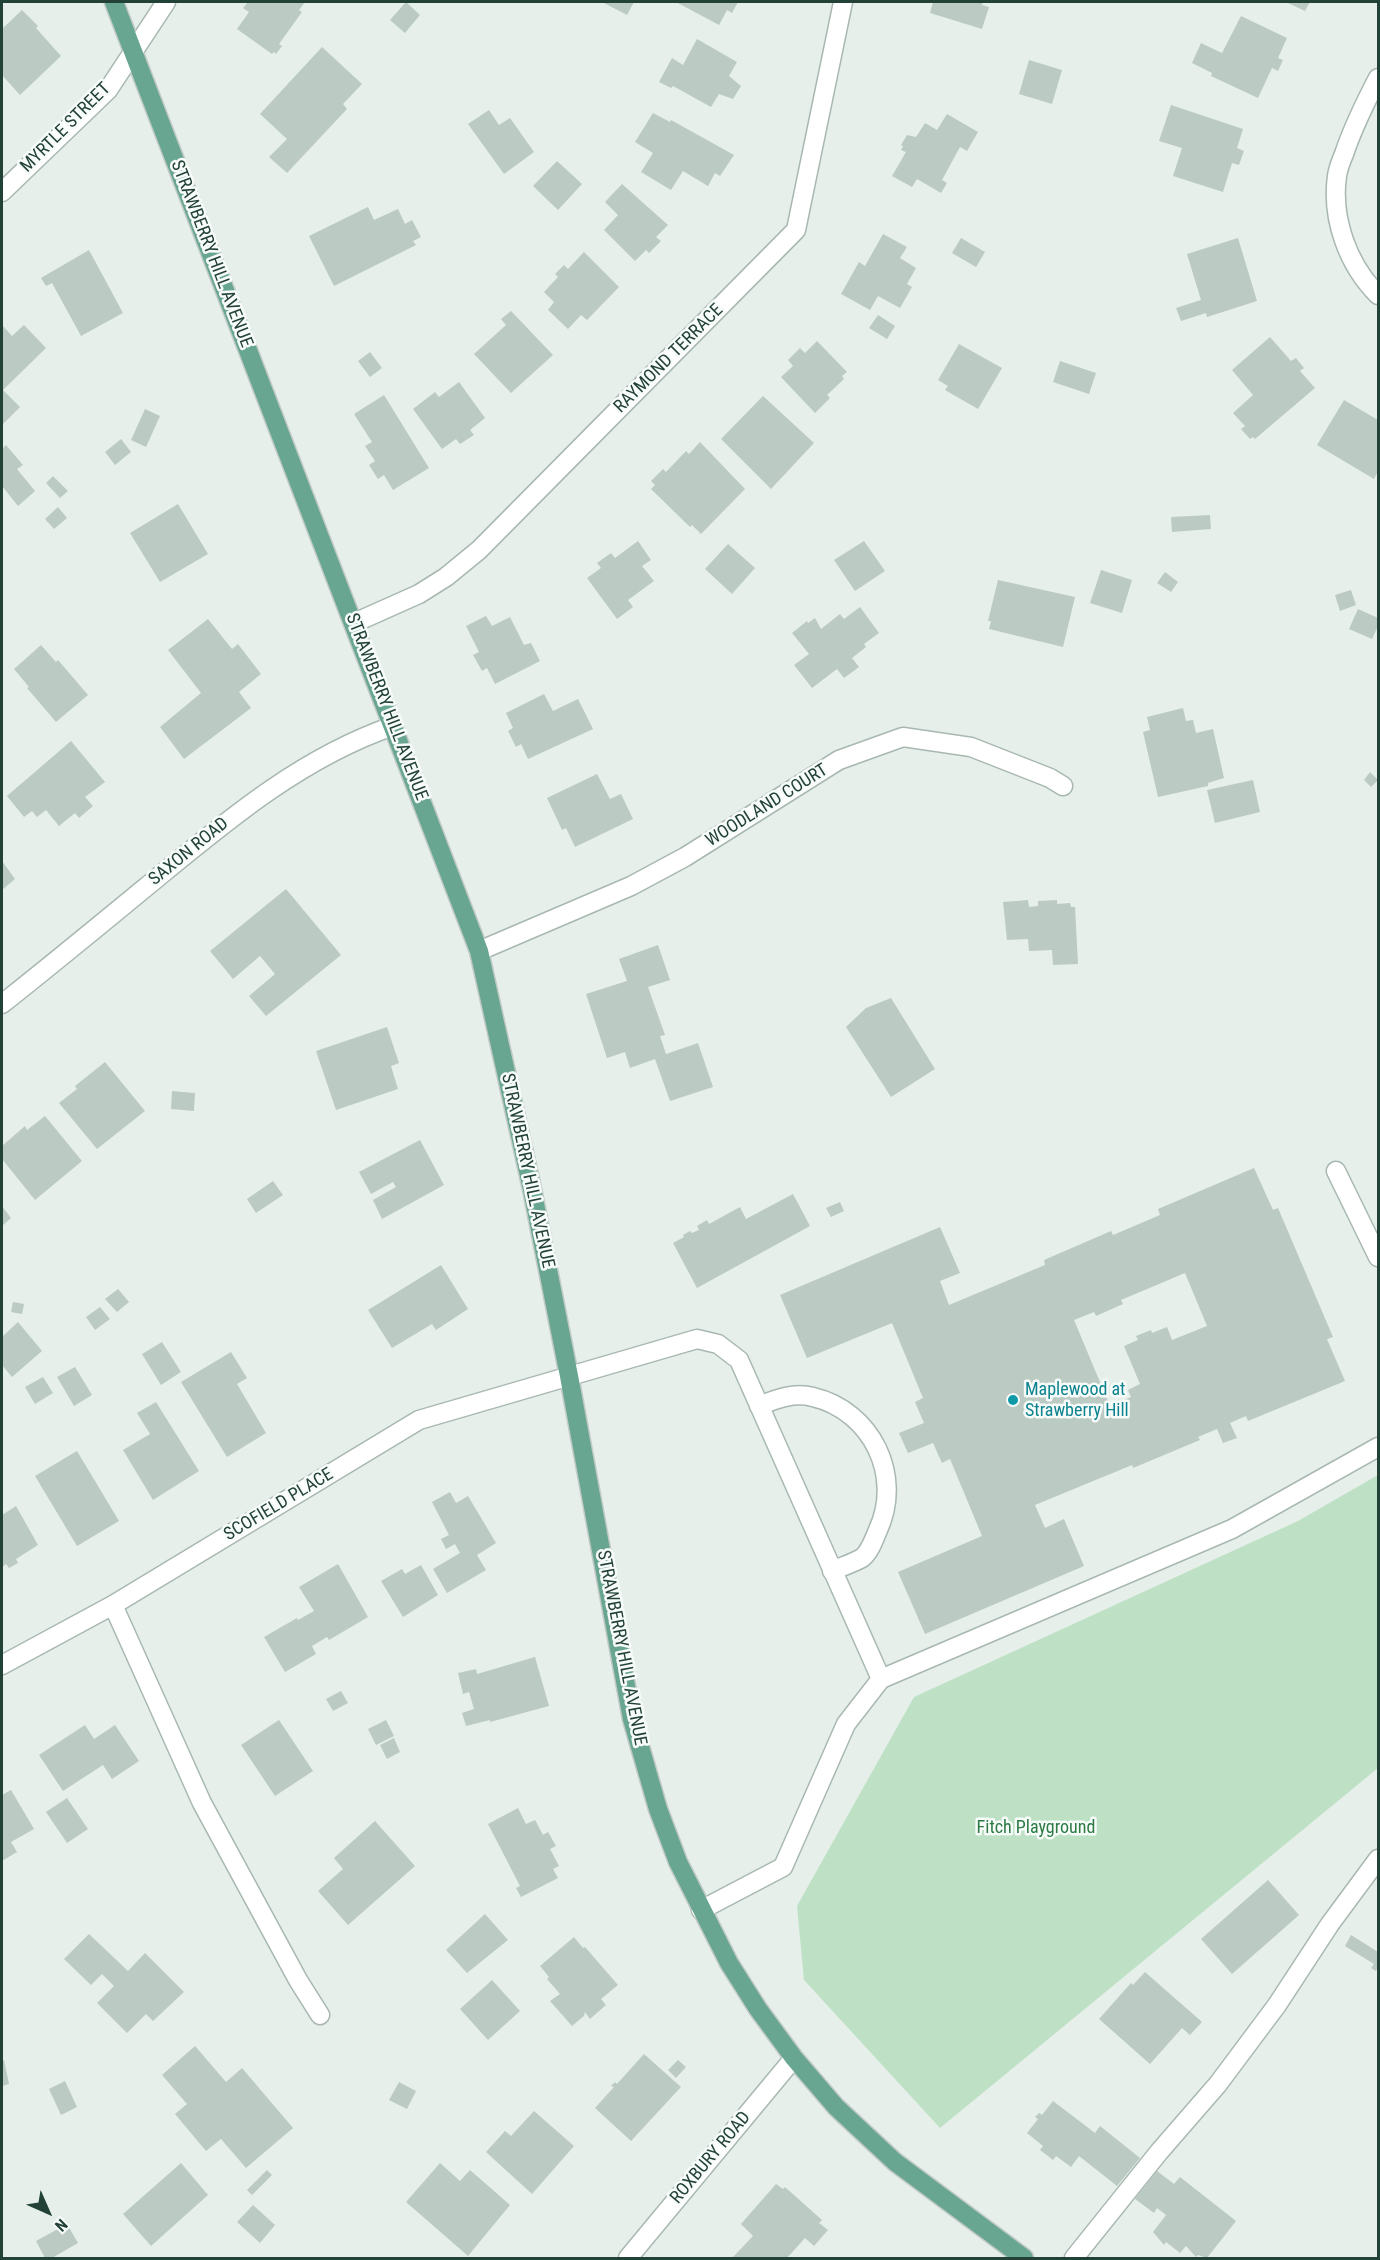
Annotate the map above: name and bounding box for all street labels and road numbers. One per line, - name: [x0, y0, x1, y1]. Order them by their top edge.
- street label: MYRTLE STREET: [17, 79, 115, 177]
- street label: STRAWBERRY HILL AVENUE: [165, 157, 257, 351]
- street label: RAYMOND TERRACE: [610, 300, 728, 418]
- street label: STRAWBERRY HILL AVENUE: [340, 610, 432, 804]
- street label: WOODLAND COURT: [702, 760, 832, 852]
- street label: SAXON ROAD: [145, 813, 233, 891]
- street label: STRAWBERRY HILL AVENUE: [496, 1072, 558, 1270]
- street label: SCOFIELD PLACE: [220, 1464, 338, 1546]
- street label: STRAWBERRY HILL AVENUE: [591, 1548, 651, 1748]
- street label: ROXBURY ROAD: [666, 2108, 756, 2208]

